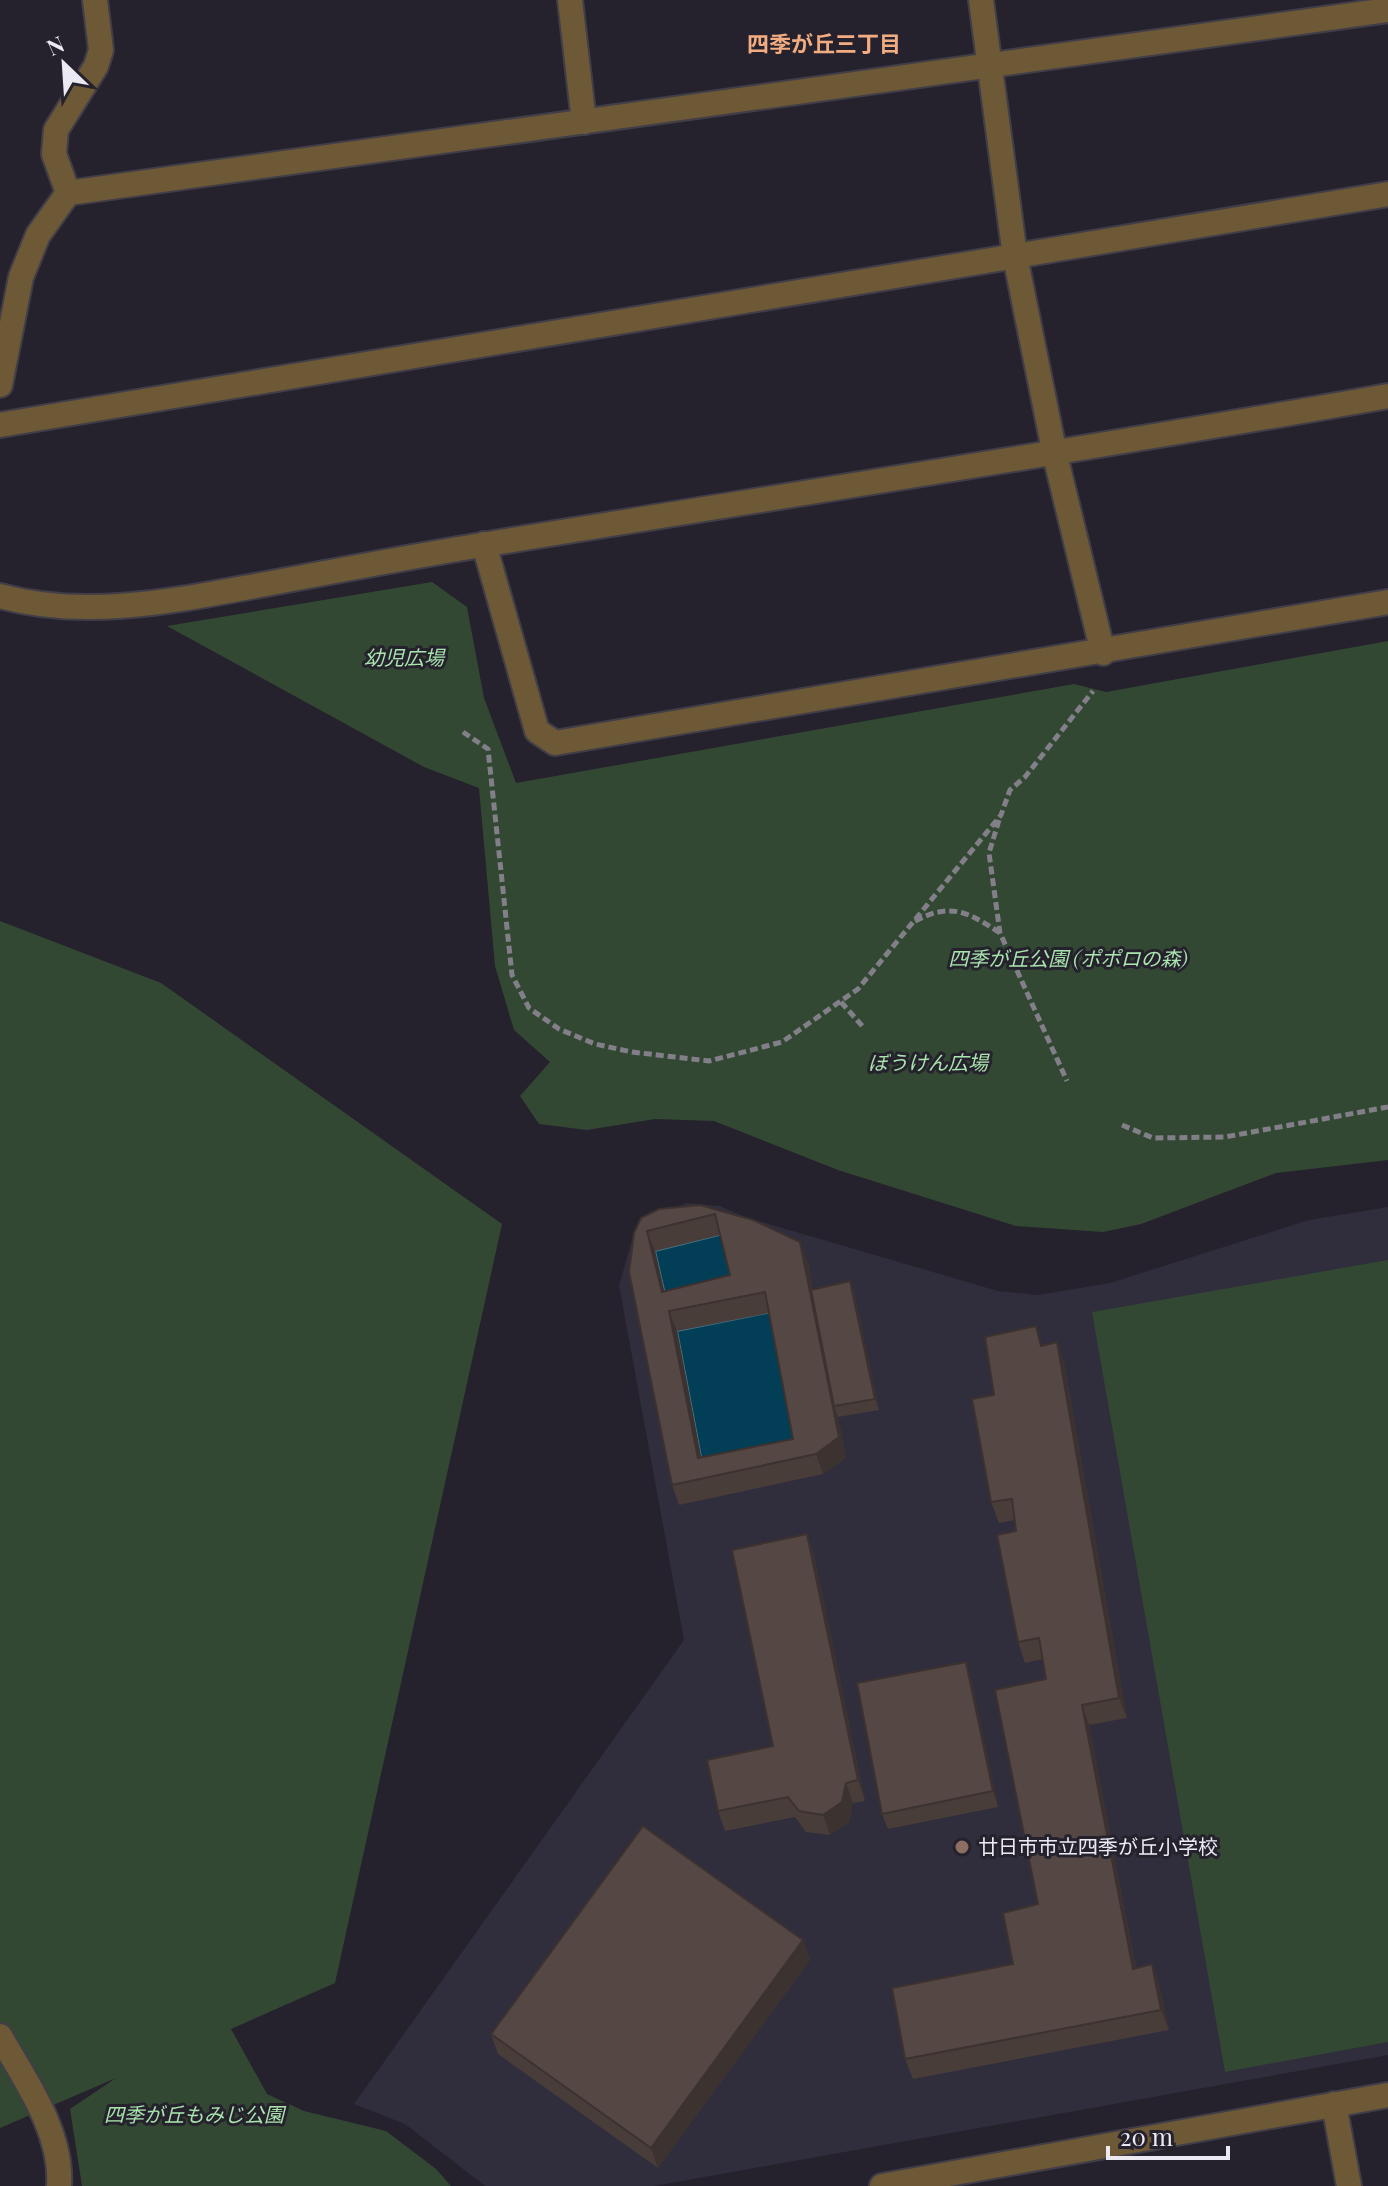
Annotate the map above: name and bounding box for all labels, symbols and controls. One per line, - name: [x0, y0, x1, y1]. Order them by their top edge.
- north arrow: [24, 24, 104, 104]
- text: N: [42, 28, 69, 62]
- district label: 四季が丘三丁目: [747, 28, 901, 58]
- park label: 幼児広場: [364, 643, 446, 670]
- park label: 四季が丘公園 (ポポロの森): [948, 944, 1188, 971]
- park label: ぼうけん広場: [868, 1048, 990, 1075]
- place label: 廿日市市立四季が丘小学校: [978, 1832, 1218, 1859]
- marker: 廿日市市立四季が丘小学校: [953, 1838, 971, 1856]
- park label: 四季が丘もみじ公園: [104, 2100, 287, 2127]
- scale bar: [1108, 2110, 1228, 2160]
- text: 20 m: [1120, 2120, 1173, 2152]

